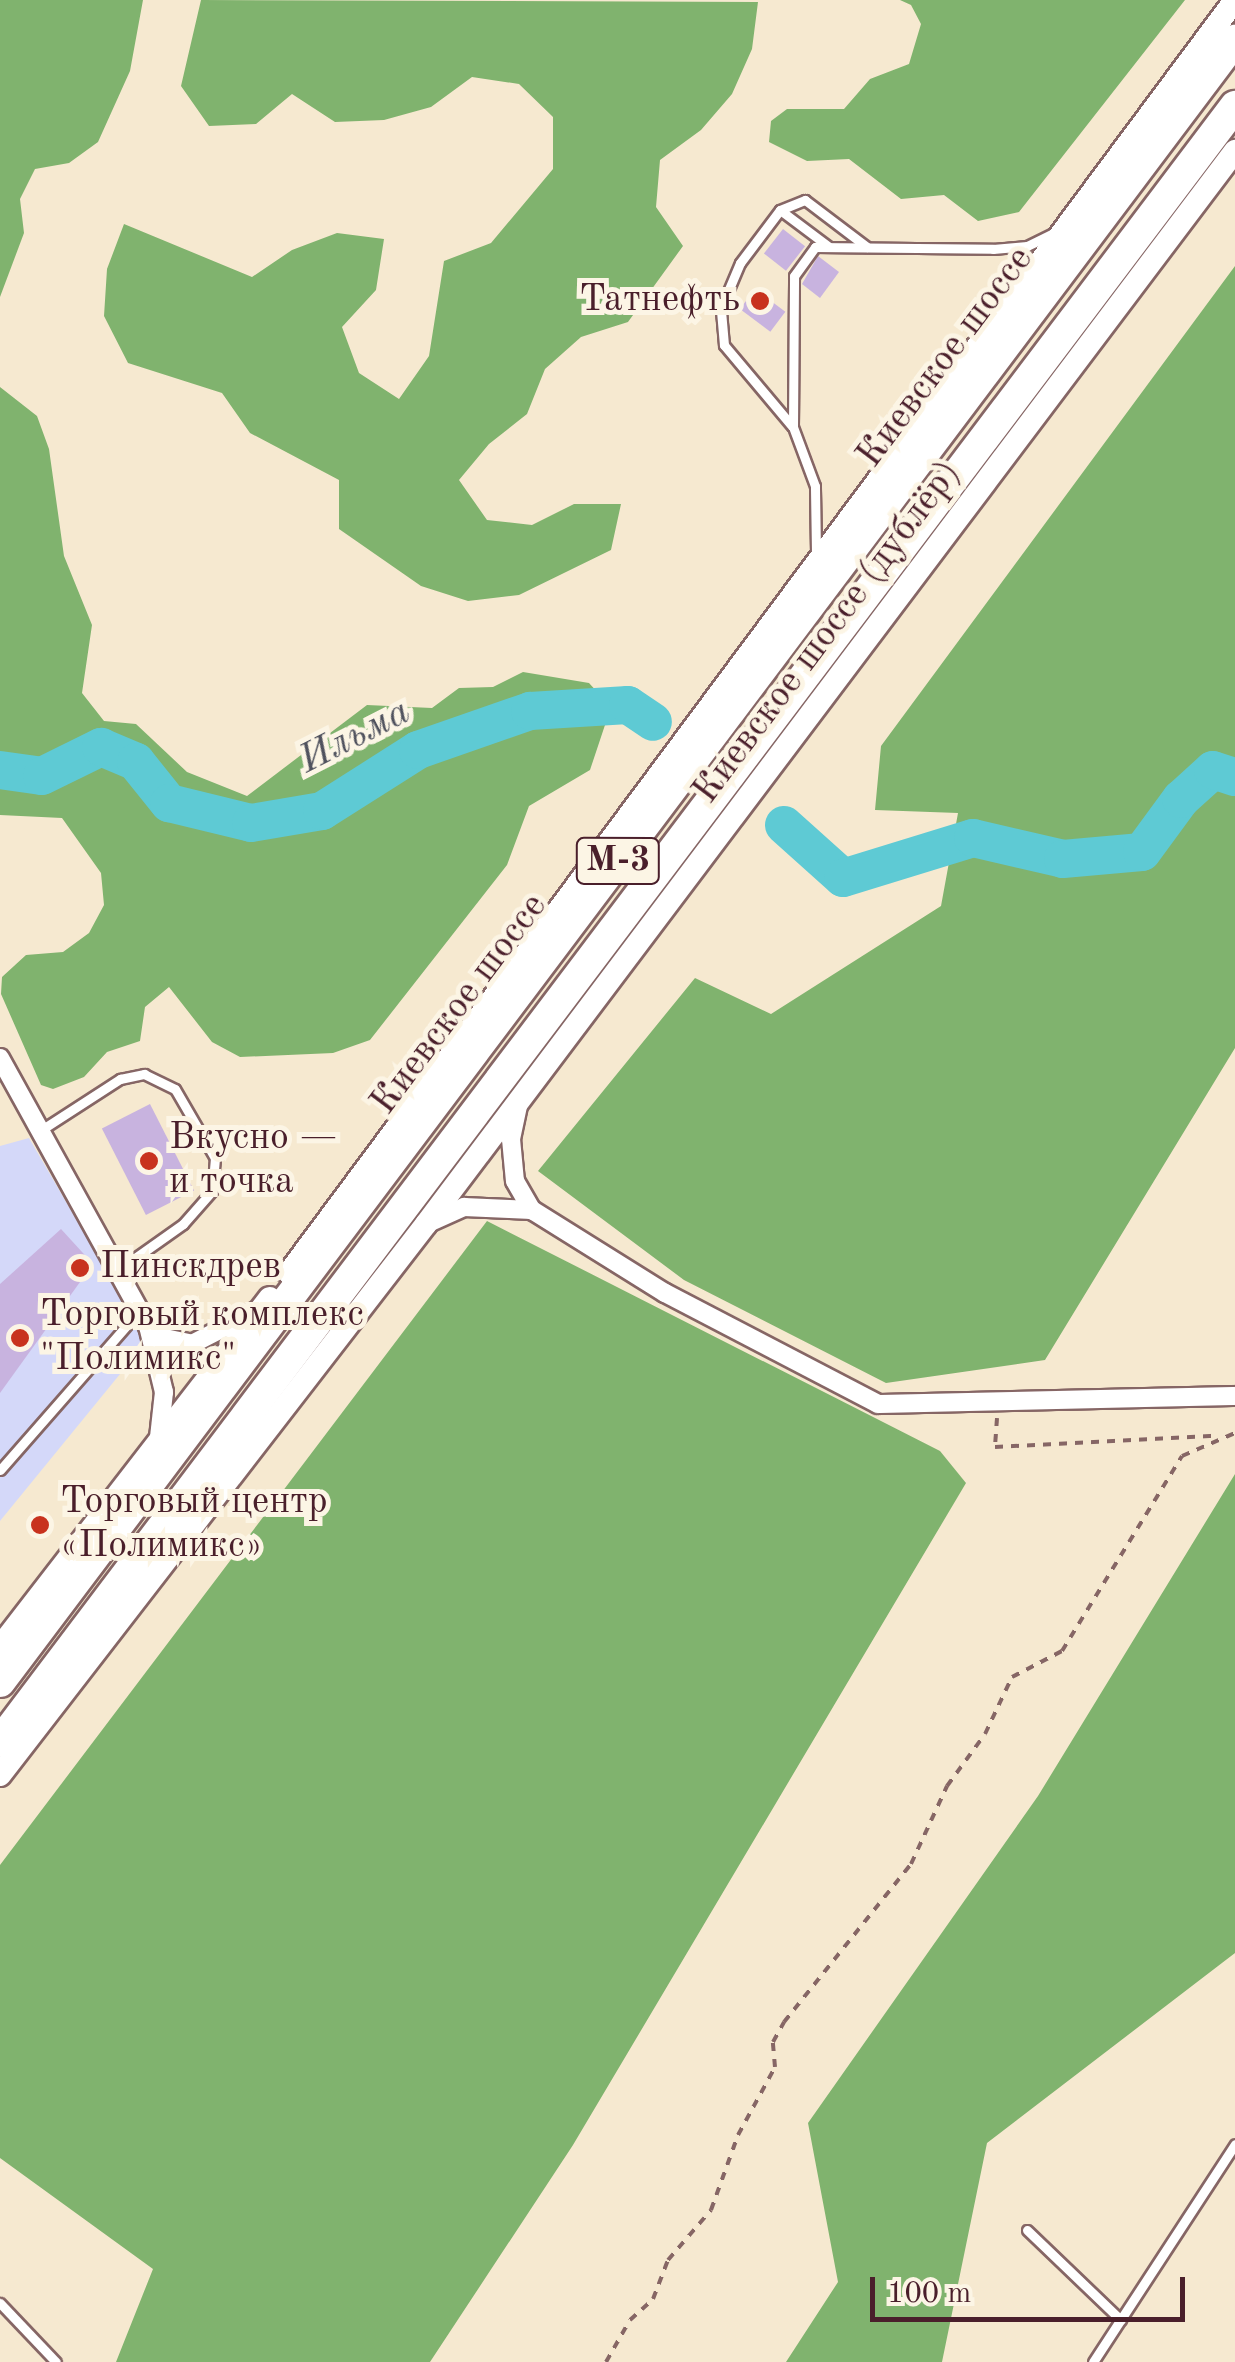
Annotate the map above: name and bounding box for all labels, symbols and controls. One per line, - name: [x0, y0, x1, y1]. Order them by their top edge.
- street label: Киевское шоссе: [848, 239, 1044, 477]
- place label: Татнефть: [579, 278, 740, 324]
- marker: Татнефть: [749, 290, 771, 312]
- street label: Киевское шоссе (дублёр): [684, 453, 972, 813]
- water label: Ильма: [291, 689, 419, 785]
- road number: М-3: [576, 831, 660, 891]
- street label: Киевское шоссе: [362, 886, 558, 1124]
- place label: Вкусно — и точка: [169, 1116, 337, 1206]
- marker: Вкусно — и точка: [138, 1150, 160, 1172]
- place label: Пинскдрев: [100, 1245, 281, 1291]
- marker: Пинскдрев: [69, 1257, 91, 1279]
- place label: Торговый комплекс "Полимикс": [40, 1293, 364, 1382]
- marker: Торговый комплекс "Полимикс": [9, 1327, 31, 1349]
- place label: Торговый центр «Полимикс»: [60, 1480, 328, 1570]
- marker: Торговый центр «Полимикс»: [29, 1514, 51, 1536]
- scale bar: [875, 2257, 1190, 2319]
- text: 100 m: [887, 2279, 971, 2309]

